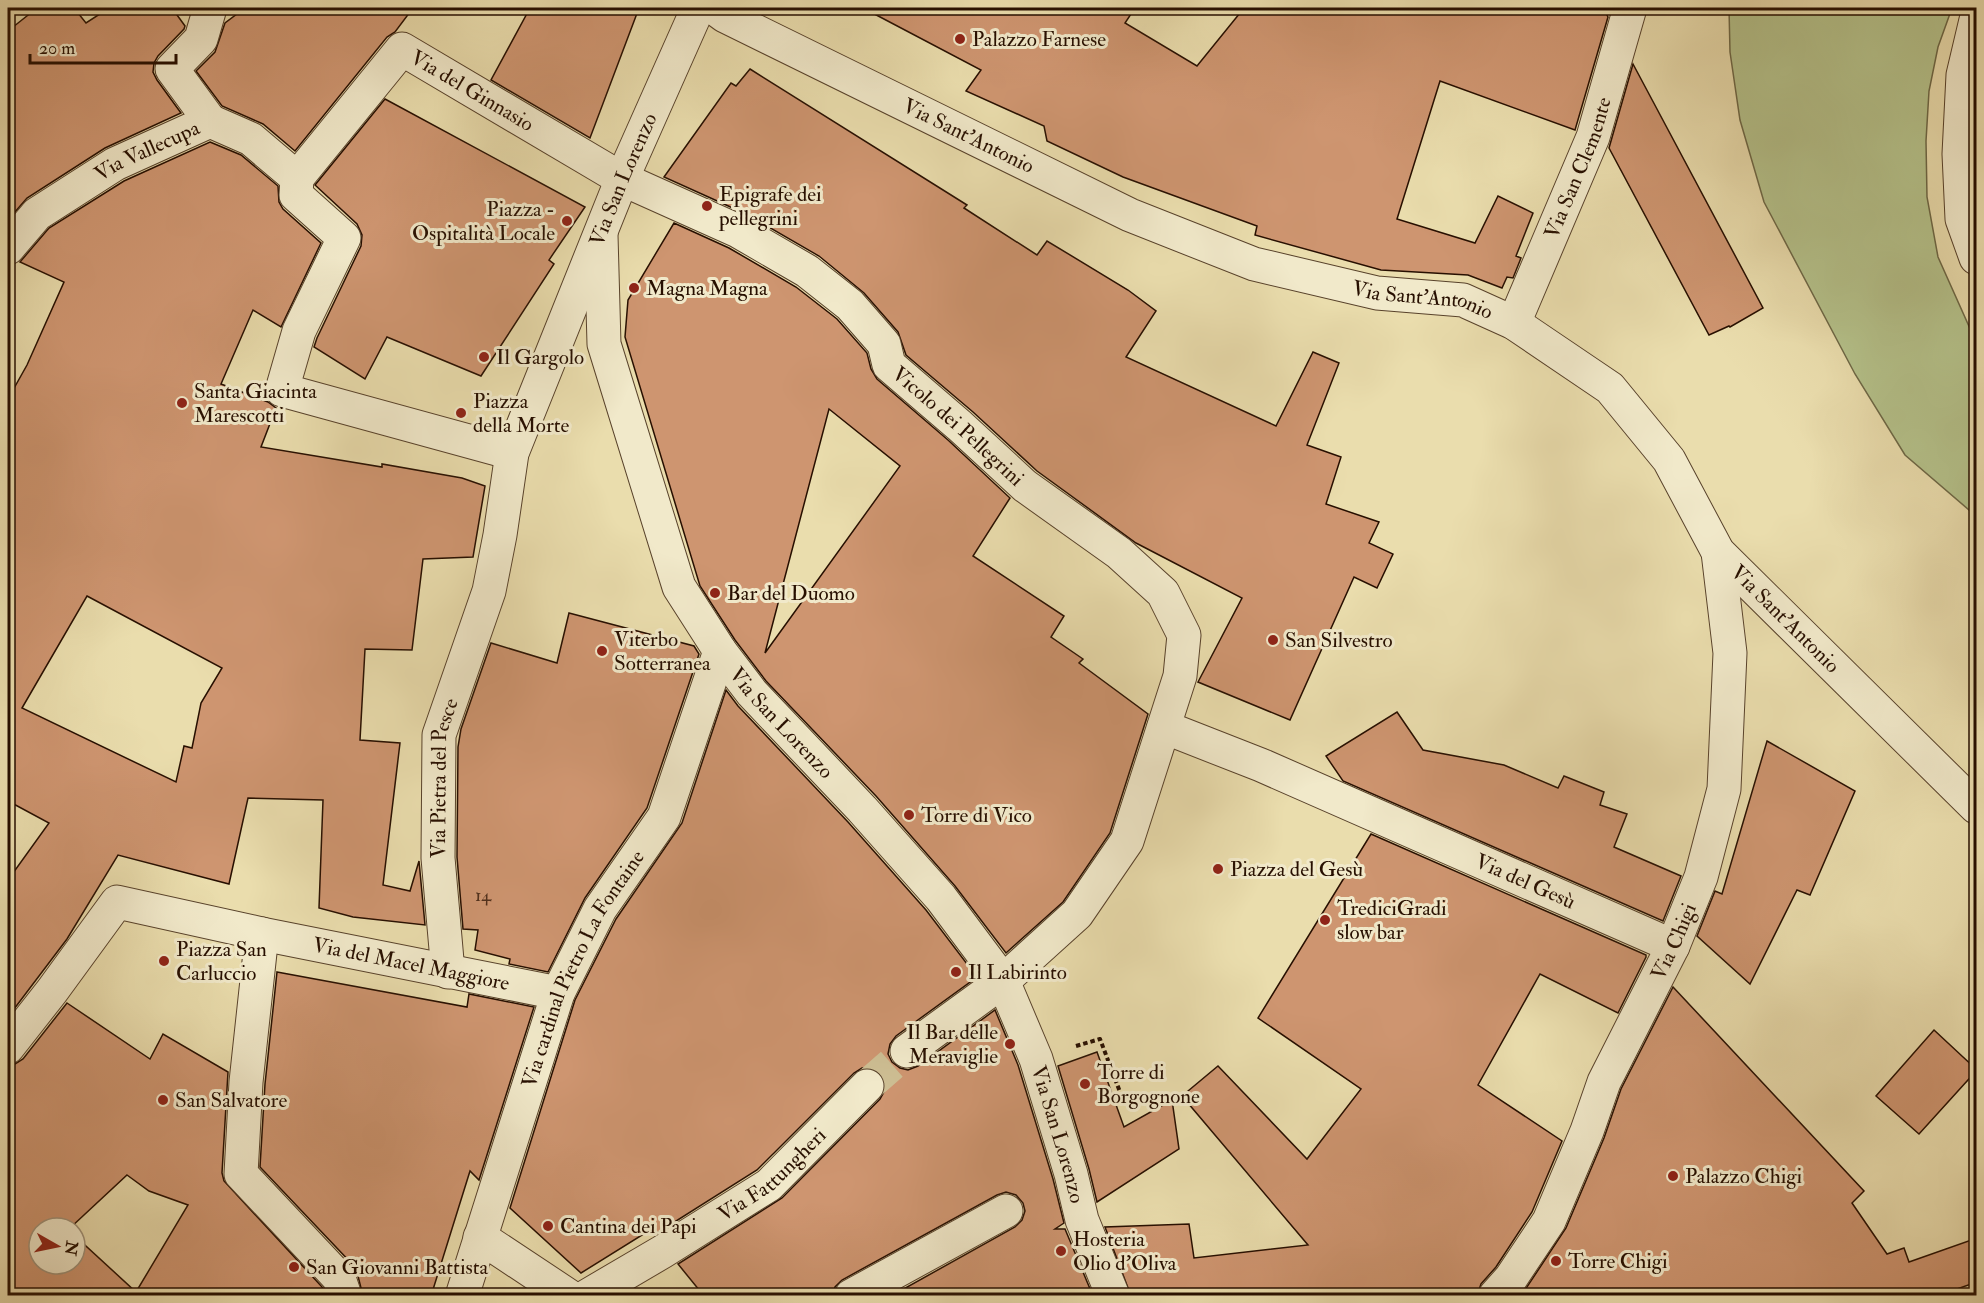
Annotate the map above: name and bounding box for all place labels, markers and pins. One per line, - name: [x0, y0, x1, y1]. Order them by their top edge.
- place label: Palazzo Farnese: [972, 26, 1106, 53]
- marker: Palazzo Farnese: [953, 32, 967, 46]
- place label: Epigrafe dei pellegrini: [718, 181, 822, 232]
- place label: Piazza - Ospitalità Locale: [412, 196, 555, 247]
- marker: Epigrafe dei pellegrini: [700, 199, 714, 213]
- marker: Piazza - Ospitalità Locale: [560, 214, 574, 228]
- place label: Magna Magna: [646, 275, 768, 302]
- marker: Magna Magna: [627, 281, 641, 295]
- place label: Il Gargolo: [496, 344, 584, 371]
- marker: Il Gargolo: [477, 350, 491, 364]
- place label: Santa Giacinta Marescotti: [194, 378, 317, 429]
- place label: Piazza della Morte: [473, 388, 570, 439]
- marker: Santa Giacinta Marescotti: [175, 396, 189, 410]
- marker: Piazza della Morte: [454, 406, 468, 420]
- place label: Bar del Duomo: [727, 580, 855, 607]
- marker: Bar del Duomo: [708, 586, 722, 600]
- place label: Viterbo Sotterranea: [614, 626, 711, 677]
- place label: San Silvestro: [1285, 627, 1393, 654]
- marker: San Silvestro: [1266, 633, 1280, 647]
- marker: Viterbo Sotterranea: [595, 644, 609, 658]
- place label: Torre di Vico: [921, 802, 1032, 829]
- marker: Torre di Vico: [902, 808, 916, 822]
- place label: Piazza del Gesù: [1230, 856, 1363, 883]
- marker: Piazza del Gesù: [1211, 862, 1225, 876]
- place label: TrediciGradi slow bar: [1337, 895, 1447, 946]
- marker: TrediciGradi slow bar: [1318, 913, 1332, 927]
- place label: Piazza San Carluccio: [176, 936, 267, 987]
- marker: Piazza San Carluccio: [157, 954, 171, 968]
- place label: Il Labirinto: [968, 959, 1067, 986]
- marker: Il Labirinto: [949, 965, 963, 979]
- place label: Il Bar delle Meraviglie: [907, 1019, 998, 1070]
- marker: Il Bar delle Meraviglie: [1003, 1037, 1017, 1051]
- place label: Torre di Borgognone: [1097, 1059, 1200, 1110]
- marker: Torre di Borgognone: [1078, 1077, 1092, 1091]
- place label: San Salvatore: [175, 1087, 287, 1114]
- marker: San Salvatore: [156, 1093, 170, 1107]
- place label: Palazzo Chigi: [1685, 1163, 1803, 1190]
- marker: Palazzo Chigi: [1666, 1169, 1680, 1183]
- place label: Cantina dei Papi: [560, 1213, 697, 1240]
- marker: Cantina dei Papi: [541, 1219, 555, 1233]
- place label: Hosteria Olio d'Oliva: [1073, 1226, 1177, 1277]
- marker: Hosteria Olio d'Oliva: [1054, 1244, 1068, 1258]
- place label: Torre Chigi: [1568, 1248, 1668, 1275]
- place label: San Giovanni Battista: [306, 1254, 488, 1281]
- marker: Torre Chigi: [1549, 1254, 1563, 1268]
- marker: San Giovanni Battista: [287, 1260, 301, 1274]

